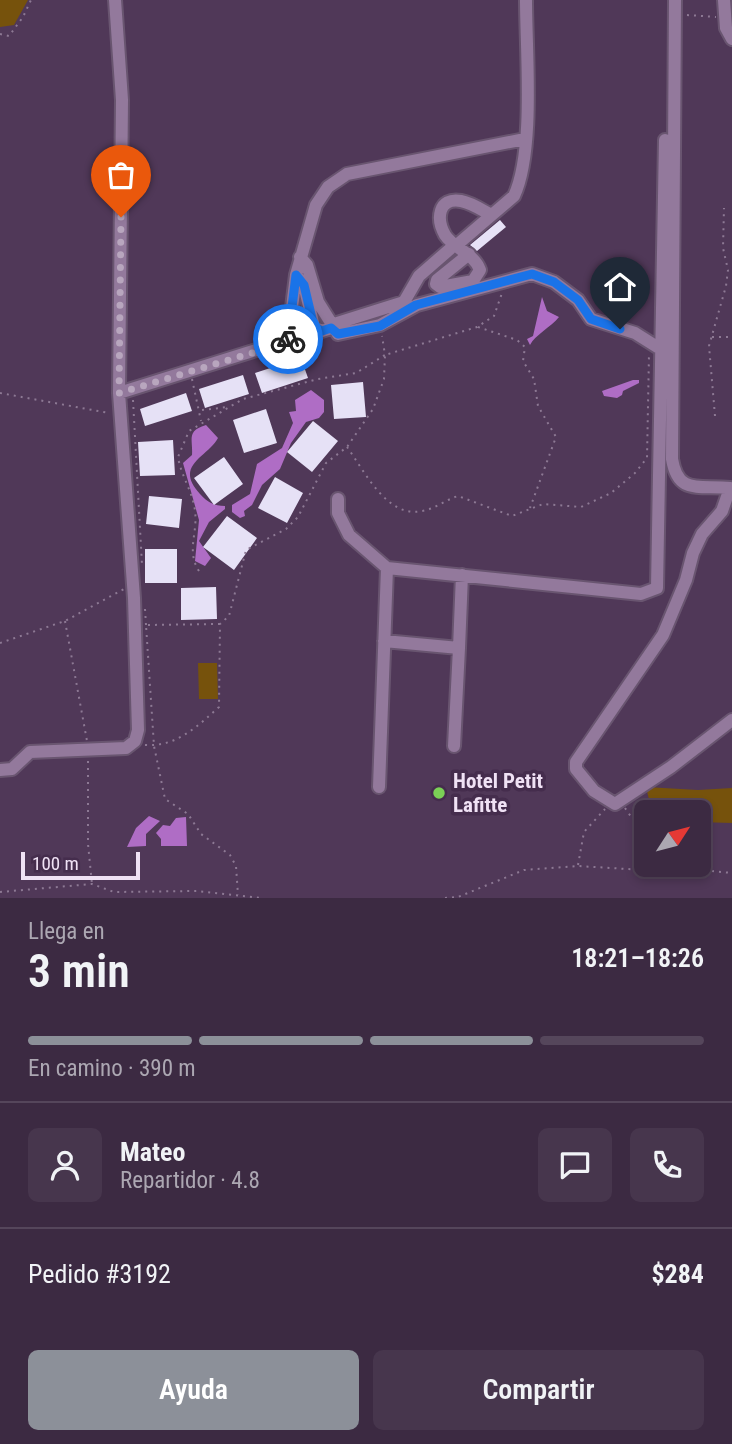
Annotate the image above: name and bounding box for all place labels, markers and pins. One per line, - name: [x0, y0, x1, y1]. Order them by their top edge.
- pin: [91, 145, 151, 217]
- pin: [590, 257, 650, 329]
- place label: Hotel Petit Lafitte: [453, 769, 543, 817]
- marker: Hotel Petit Lafitte: [431, 785, 447, 801]

